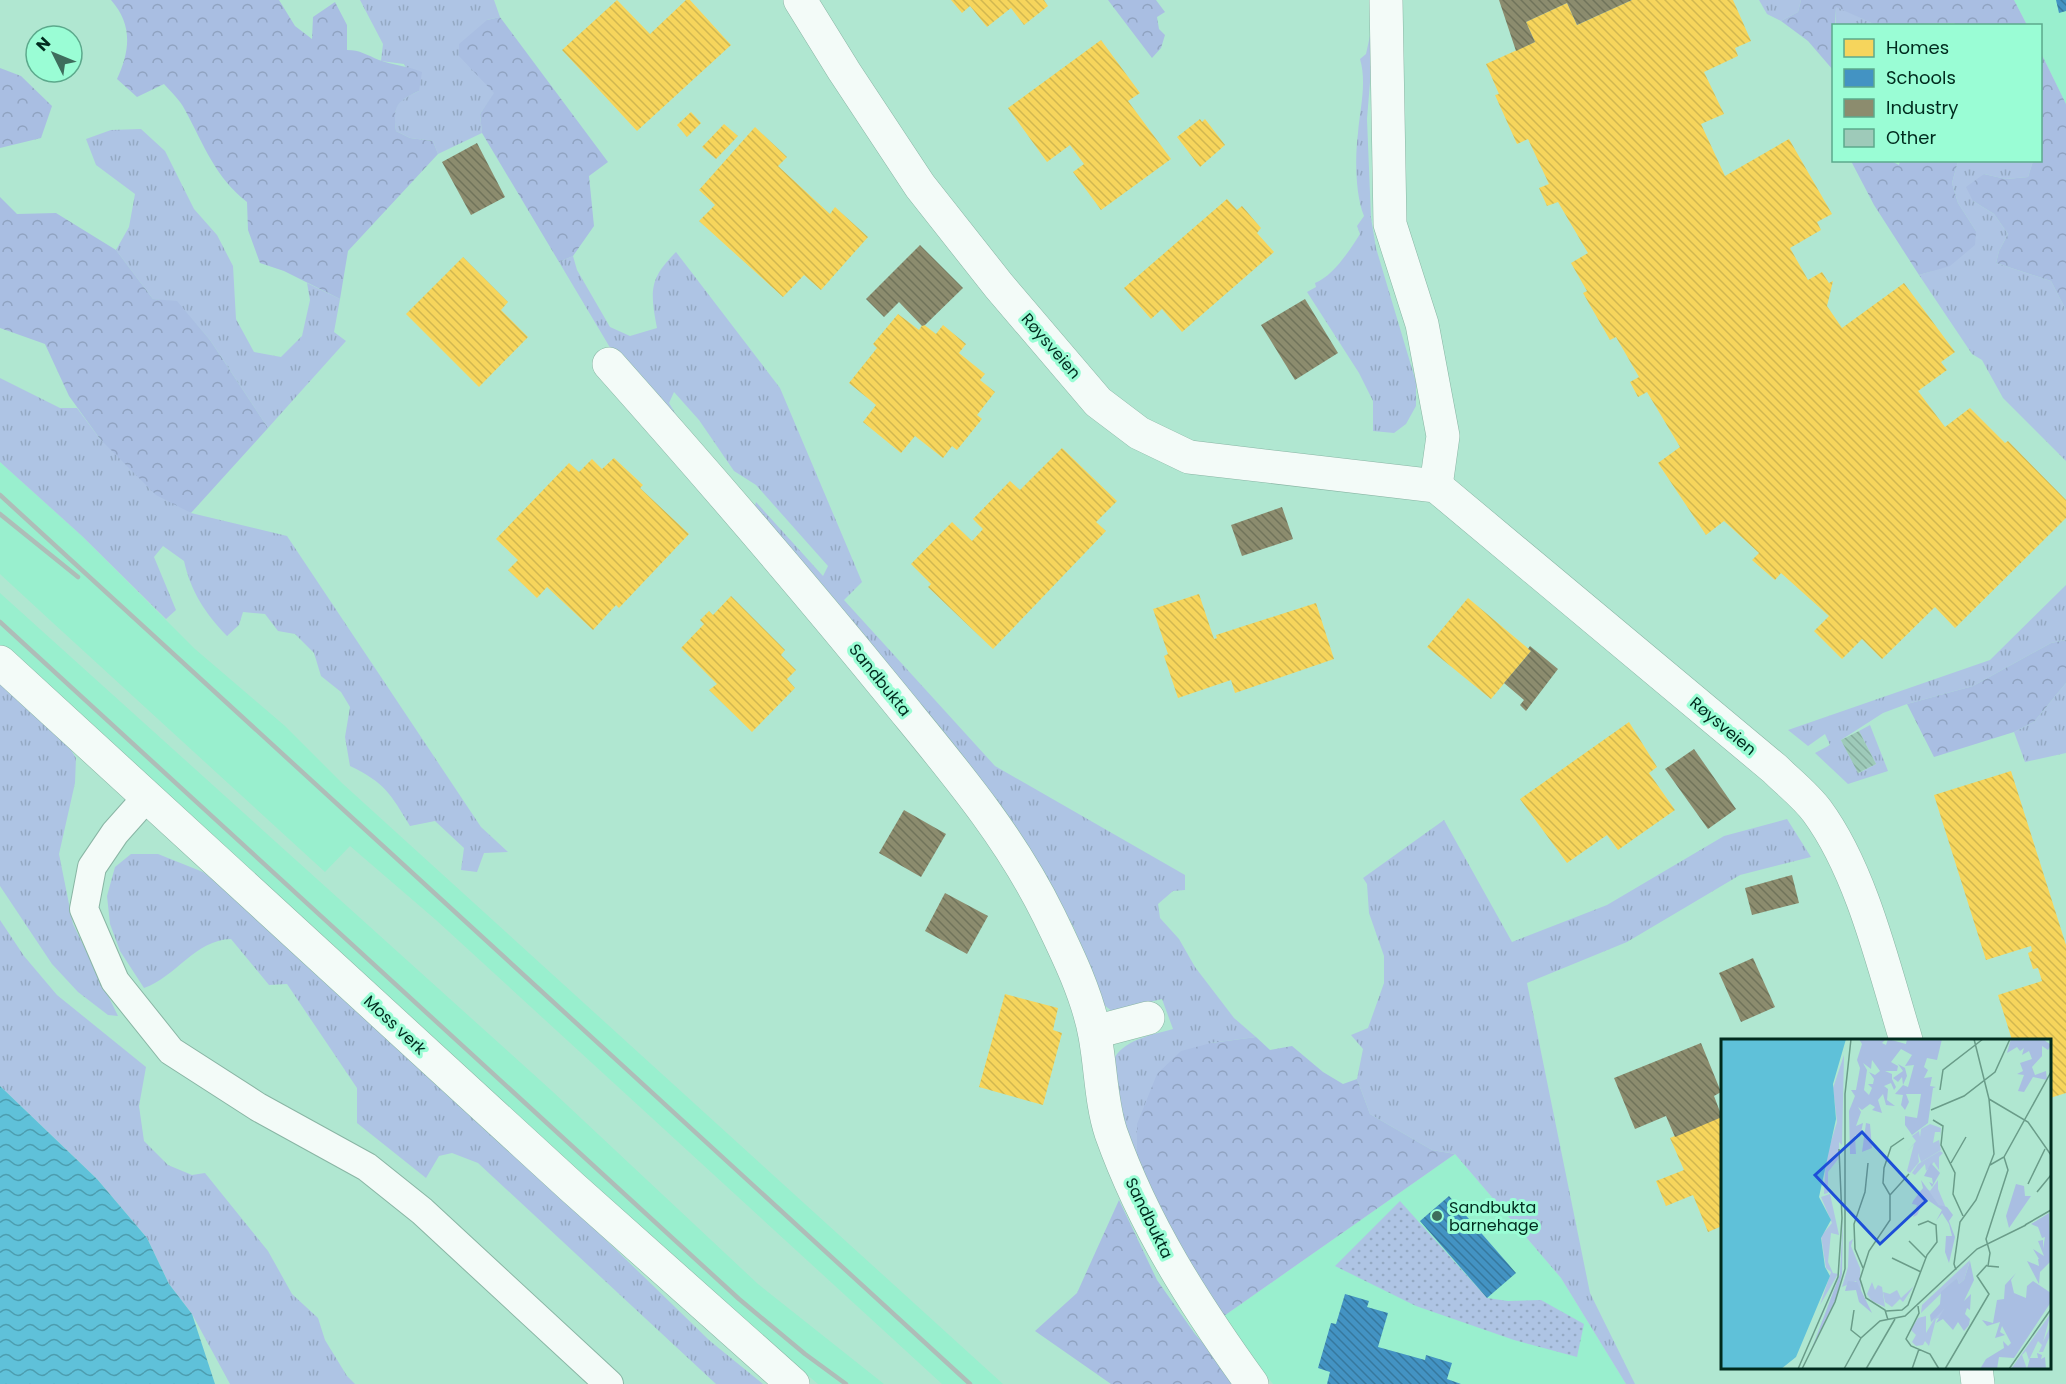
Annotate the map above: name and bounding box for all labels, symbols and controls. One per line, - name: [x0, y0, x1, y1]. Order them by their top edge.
- north arrow: [24, 24, 84, 84]
- legend: [1832, 24, 2042, 162]
- text: N: [31, 32, 56, 56]
- text: Homes: [1886, 35, 1949, 60]
- text: Schools: [1886, 65, 1956, 90]
- text: Industry: [1886, 95, 1958, 120]
- text: Other: [1886, 125, 1936, 150]
- street label: Røysveien: [1016, 308, 1086, 384]
- street label: Sandbukta: [844, 639, 916, 721]
- street label: Røysveien: [1685, 691, 1761, 761]
- street label: Moss verk: [359, 990, 432, 1061]
- inset map: [1721, 1039, 2051, 1369]
- street label: Sandbukta: [1120, 1174, 1178, 1262]
- place label: Sandbukta barnehage: [1449, 1196, 1539, 1237]
- marker: Sandbukta barnehage: [1430, 1209, 1444, 1223]

